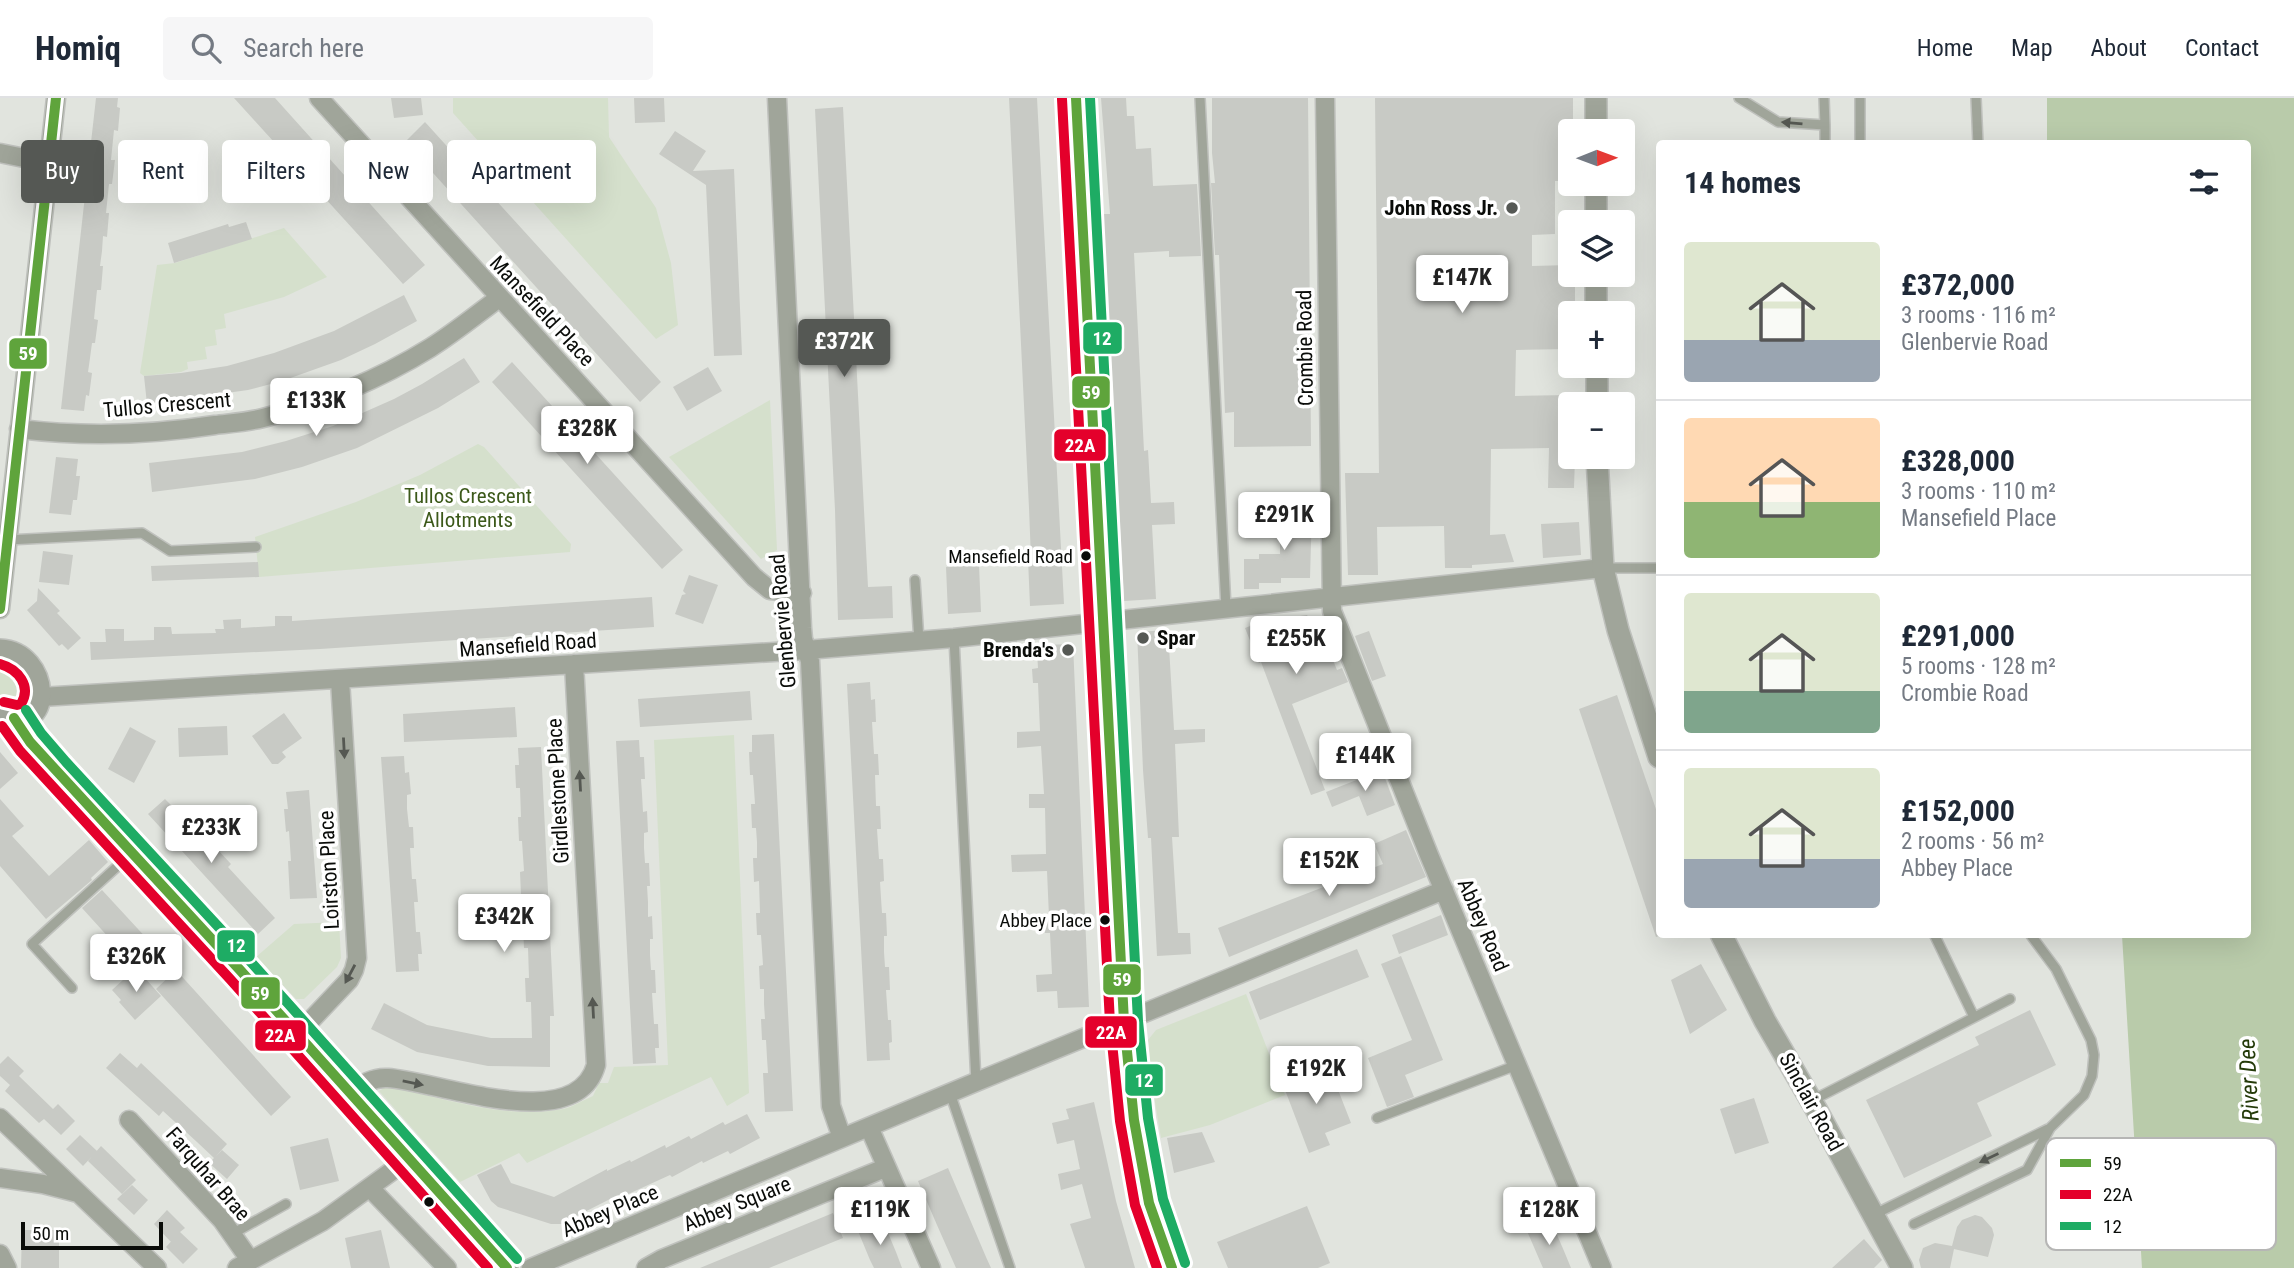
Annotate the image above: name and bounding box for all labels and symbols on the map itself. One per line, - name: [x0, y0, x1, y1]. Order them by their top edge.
- one-way arrow: [1781, 117, 1803, 128]
- north arrow: [1558, 119, 1634, 196]
- place label: John Ross Jr.: [1384, 196, 1498, 220]
- marker: John Ross Jr.: [1504, 200, 1520, 216]
- street label: Mansefield Place: [485, 251, 599, 371]
- pin: £147K: [1413, 256, 1511, 315]
- street label: Crombie Road: [1292, 290, 1318, 406]
- pin: £372K: [795, 320, 893, 379]
- line badge: 12: [1082, 321, 1123, 355]
- text: 12: [1092, 327, 1112, 350]
- line badge: 59: [8, 337, 48, 370]
- text: 59: [18, 342, 38, 365]
- line badge: 59: [1071, 375, 1111, 409]
- pin: £133K: [267, 378, 365, 438]
- text: 59: [1081, 381, 1101, 404]
- street label: Tullos Crescent: [102, 387, 232, 423]
- pin: £328K: [538, 406, 636, 466]
- line badge: 22A: [1053, 428, 1107, 462]
- text: 22A: [1065, 434, 1096, 457]
- park label: Tullos Crescent Allotments: [404, 484, 532, 532]
- pin: £291K: [1235, 492, 1333, 552]
- place label: Mansefield Road: [948, 545, 1073, 568]
- marker: Mansefield Road: [1079, 549, 1093, 563]
- street label: Glenbervie Road: [765, 553, 801, 689]
- pin: £255K: [1247, 616, 1345, 676]
- place label: Spar: [1157, 626, 1196, 650]
- street label: Mansefield Road: [458, 628, 598, 662]
- marker: Spar: [1135, 630, 1151, 646]
- place label: Brenda's: [983, 638, 1054, 662]
- marker: Brenda's: [1060, 642, 1076, 658]
- street label: Girdlestone Place: [542, 718, 574, 864]
- pin: £144K: [1316, 734, 1414, 793]
- one-way arrow: [339, 738, 350, 760]
- one-way arrow: [575, 770, 586, 792]
- pin: £233K: [162, 806, 260, 865]
- street label: Loirston Place: [314, 810, 344, 930]
- pin: £152K: [1280, 838, 1378, 898]
- street label: Abbey Road: [1453, 875, 1513, 975]
- pin: £342K: [455, 894, 553, 954]
- place label: Abbey Place: [1000, 909, 1092, 932]
- marker: Abbey Place: [1098, 913, 1112, 927]
- line badge: 12: [216, 929, 256, 963]
- pin: £326K: [87, 934, 185, 994]
- text: 12: [226, 934, 246, 957]
- line badge: 59: [1102, 963, 1142, 996]
- one-way arrow: [344, 964, 356, 983]
- text: 59: [1112, 968, 1132, 991]
- line badge: 59: [240, 976, 281, 1010]
- text: 59: [250, 982, 270, 1005]
- one-way arrow: [587, 997, 598, 1019]
- line badge: 22A: [1084, 1015, 1138, 1049]
- line badge: 22A: [254, 1019, 307, 1052]
- text: 22A: [1096, 1021, 1127, 1044]
- text: 22A: [265, 1024, 296, 1047]
- water label: River Dee: [2233, 1038, 2265, 1122]
- pin: £192K: [1267, 1046, 1365, 1106]
- street label: Sinclair Road: [1774, 1049, 1848, 1155]
- line badge: 12: [1124, 1063, 1164, 1097]
- text: 12: [1134, 1069, 1154, 1092]
- one-way arrow: [402, 1078, 424, 1089]
- street label: Farquhar Brae: [161, 1123, 255, 1226]
- legend: [2046, 1138, 2276, 1250]
- text: 59: [2103, 1152, 2122, 1175]
- one-way arrow: [1979, 1153, 1999, 1164]
- street label: Abbey Square: [680, 1172, 794, 1236]
- street label: Abbey Place: [558, 1180, 662, 1242]
- text: 22A: [2103, 1183, 2133, 1206]
- pin: £119K: [831, 1188, 929, 1247]
- pin: £128K: [1500, 1188, 1598, 1247]
- unlabelled marker: [422, 1195, 436, 1209]
- text: 12: [2103, 1215, 2122, 1238]
- scale bar: [21, 1219, 163, 1251]

